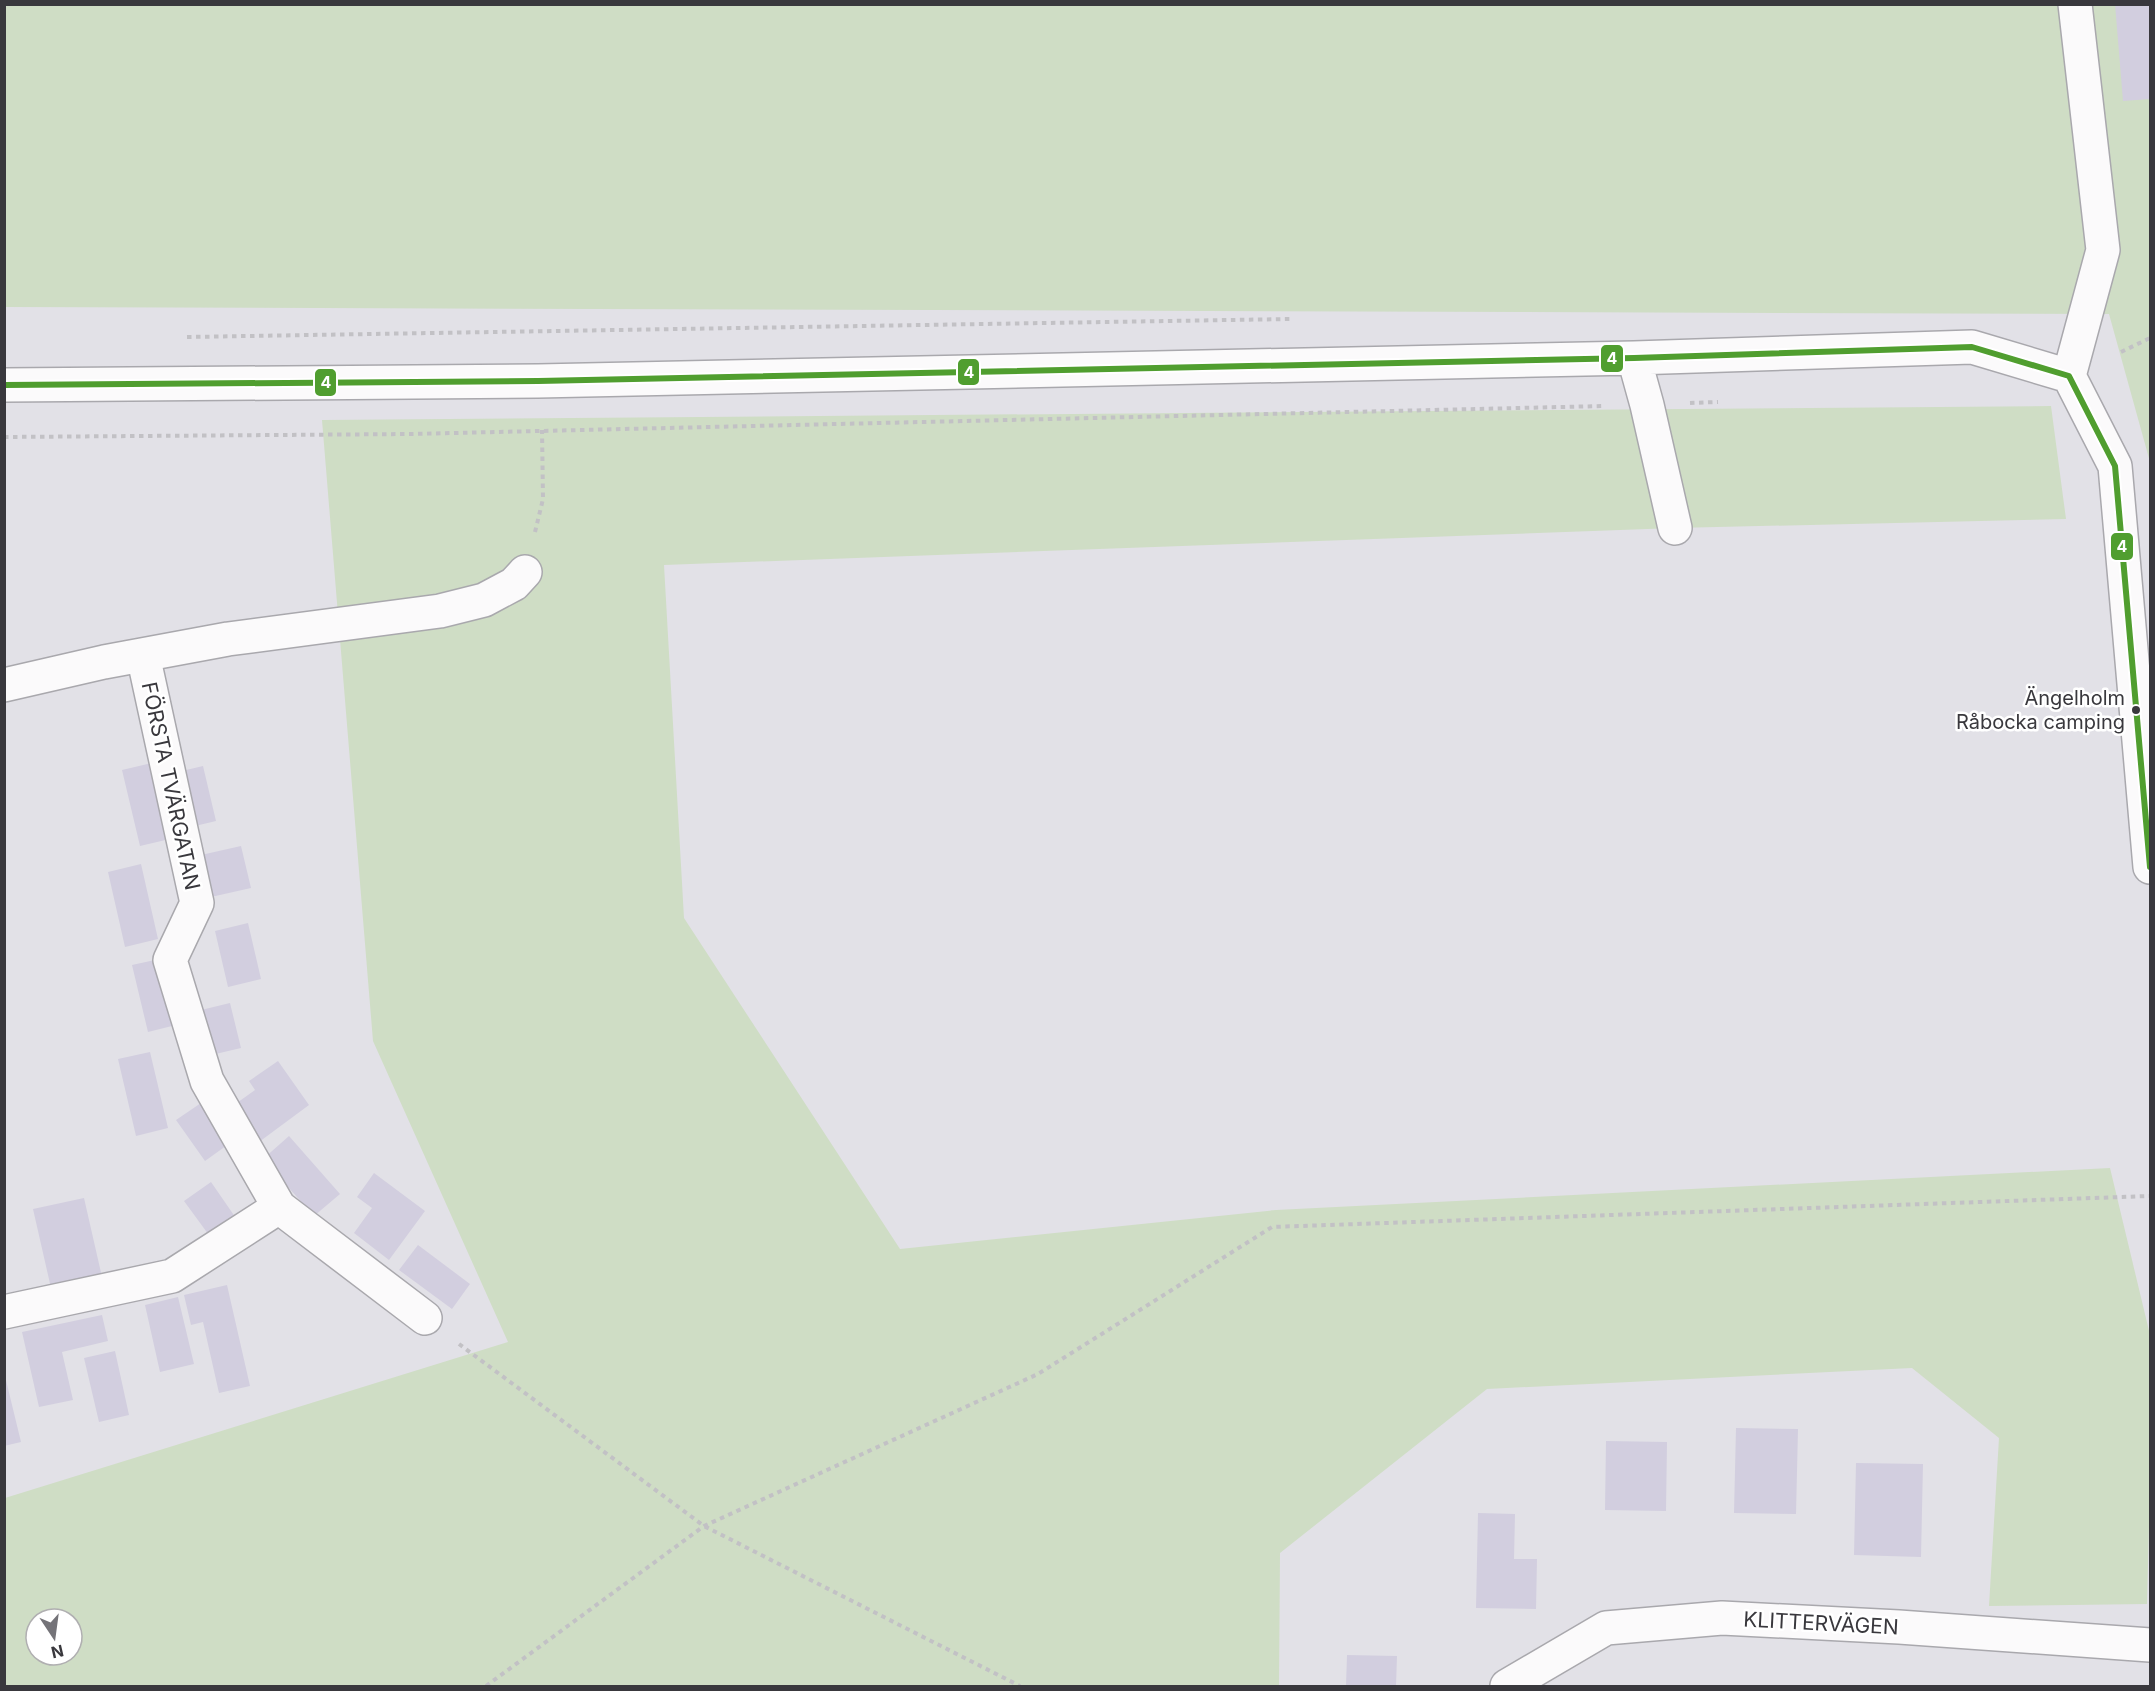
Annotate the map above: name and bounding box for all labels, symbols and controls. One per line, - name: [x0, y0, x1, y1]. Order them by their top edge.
- line badge: 4: [1600, 344, 1624, 373]
- text: 4: [1607, 348, 1618, 368]
- line badge: 4: [957, 358, 980, 386]
- text: 4: [964, 362, 975, 382]
- line badge: 4: [314, 368, 337, 397]
- text: 4: [321, 372, 332, 392]
- line badge: 4: [2110, 532, 2134, 561]
- text: 4: [2117, 536, 2128, 556]
- street label: FÖRSTA TVÄRGATAN: [137, 679, 206, 892]
- place label: Ängelholm Råbocka camping: [1956, 686, 2125, 734]
- marker: Ängelholm Råbocka camping: [2130, 704, 2142, 716]
- street label: KLITTERVÄGEN: [1743, 1605, 1899, 1640]
- north arrow: [24, 1607, 84, 1667]
- text: N: [49, 1640, 66, 1663]

